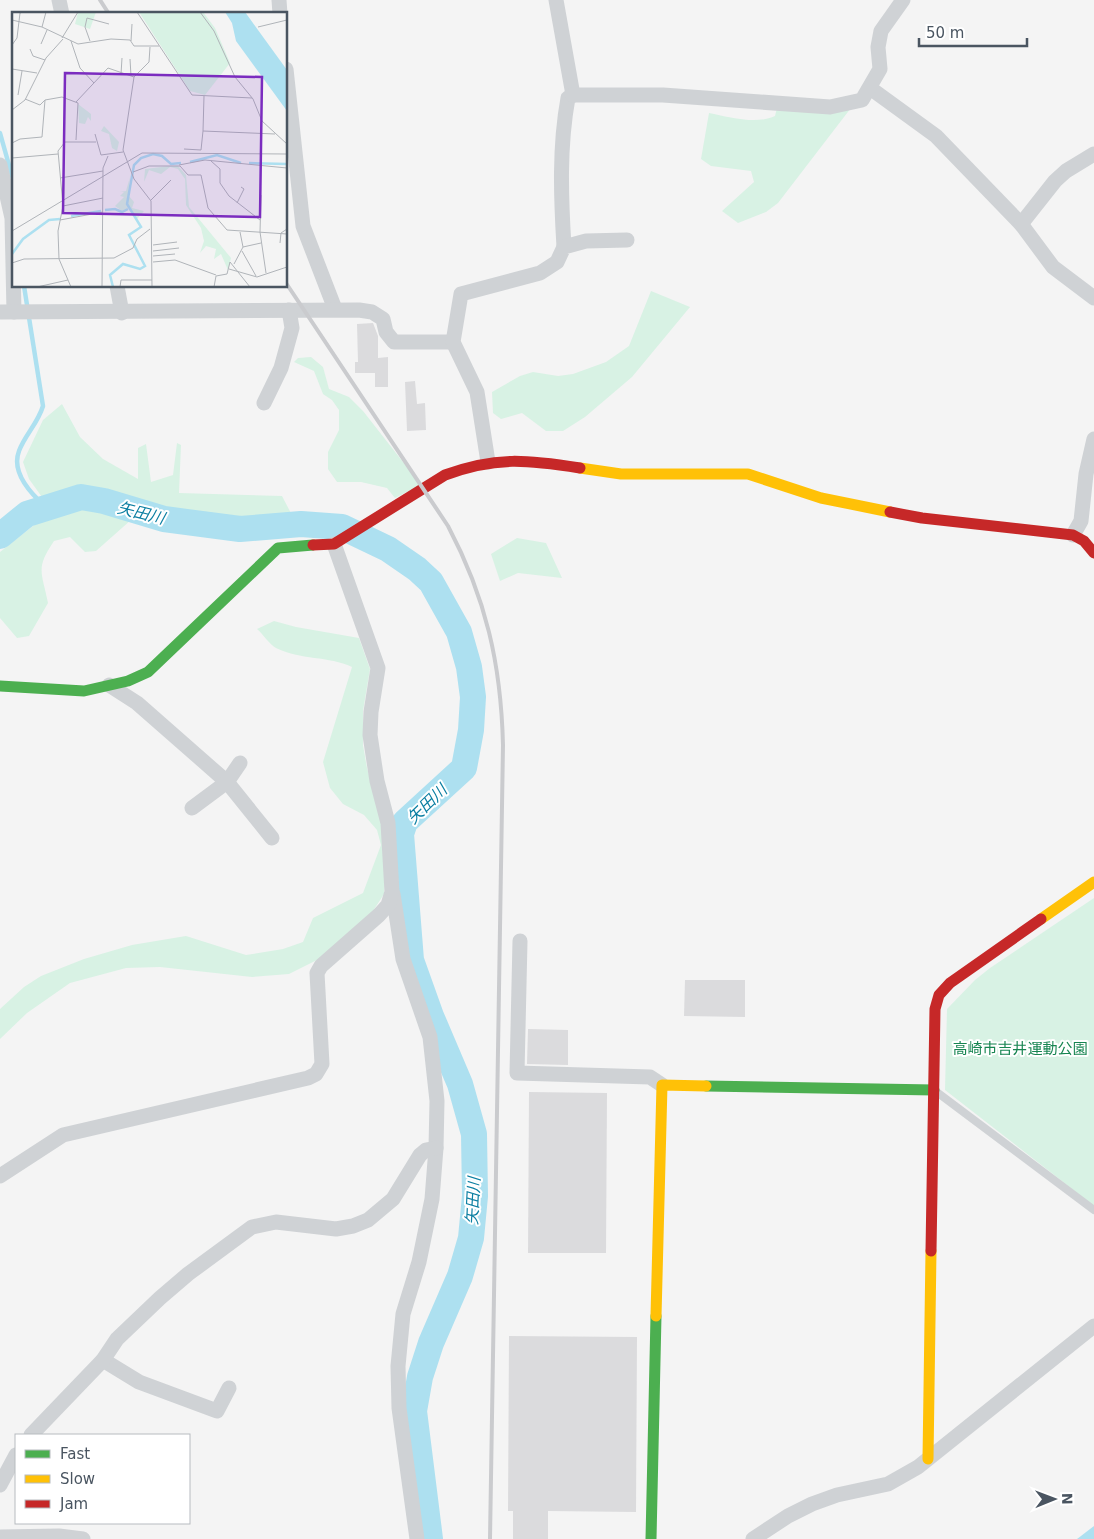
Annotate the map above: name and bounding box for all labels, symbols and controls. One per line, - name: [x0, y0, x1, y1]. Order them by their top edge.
- inset map: [12, 12, 288, 288]
- scale bar: [919, 15, 1026, 47]
- text: 50 m: [926, 24, 964, 42]
- water label: 矢田川: [115, 498, 169, 529]
- water label: 矢田川: [403, 779, 452, 828]
- park label: 高崎市吉井運動公園: [952, 1040, 1088, 1058]
- water label: 矢田川: [462, 1175, 484, 1225]
- legend: [15, 1434, 190, 1524]
- text: Fast: [60, 1445, 90, 1463]
- text: Slow: [60, 1470, 95, 1488]
- north arrow: [1029, 1474, 1079, 1524]
- text: N: [1059, 1493, 1075, 1505]
- text: Jam: [59, 1495, 88, 1513]

